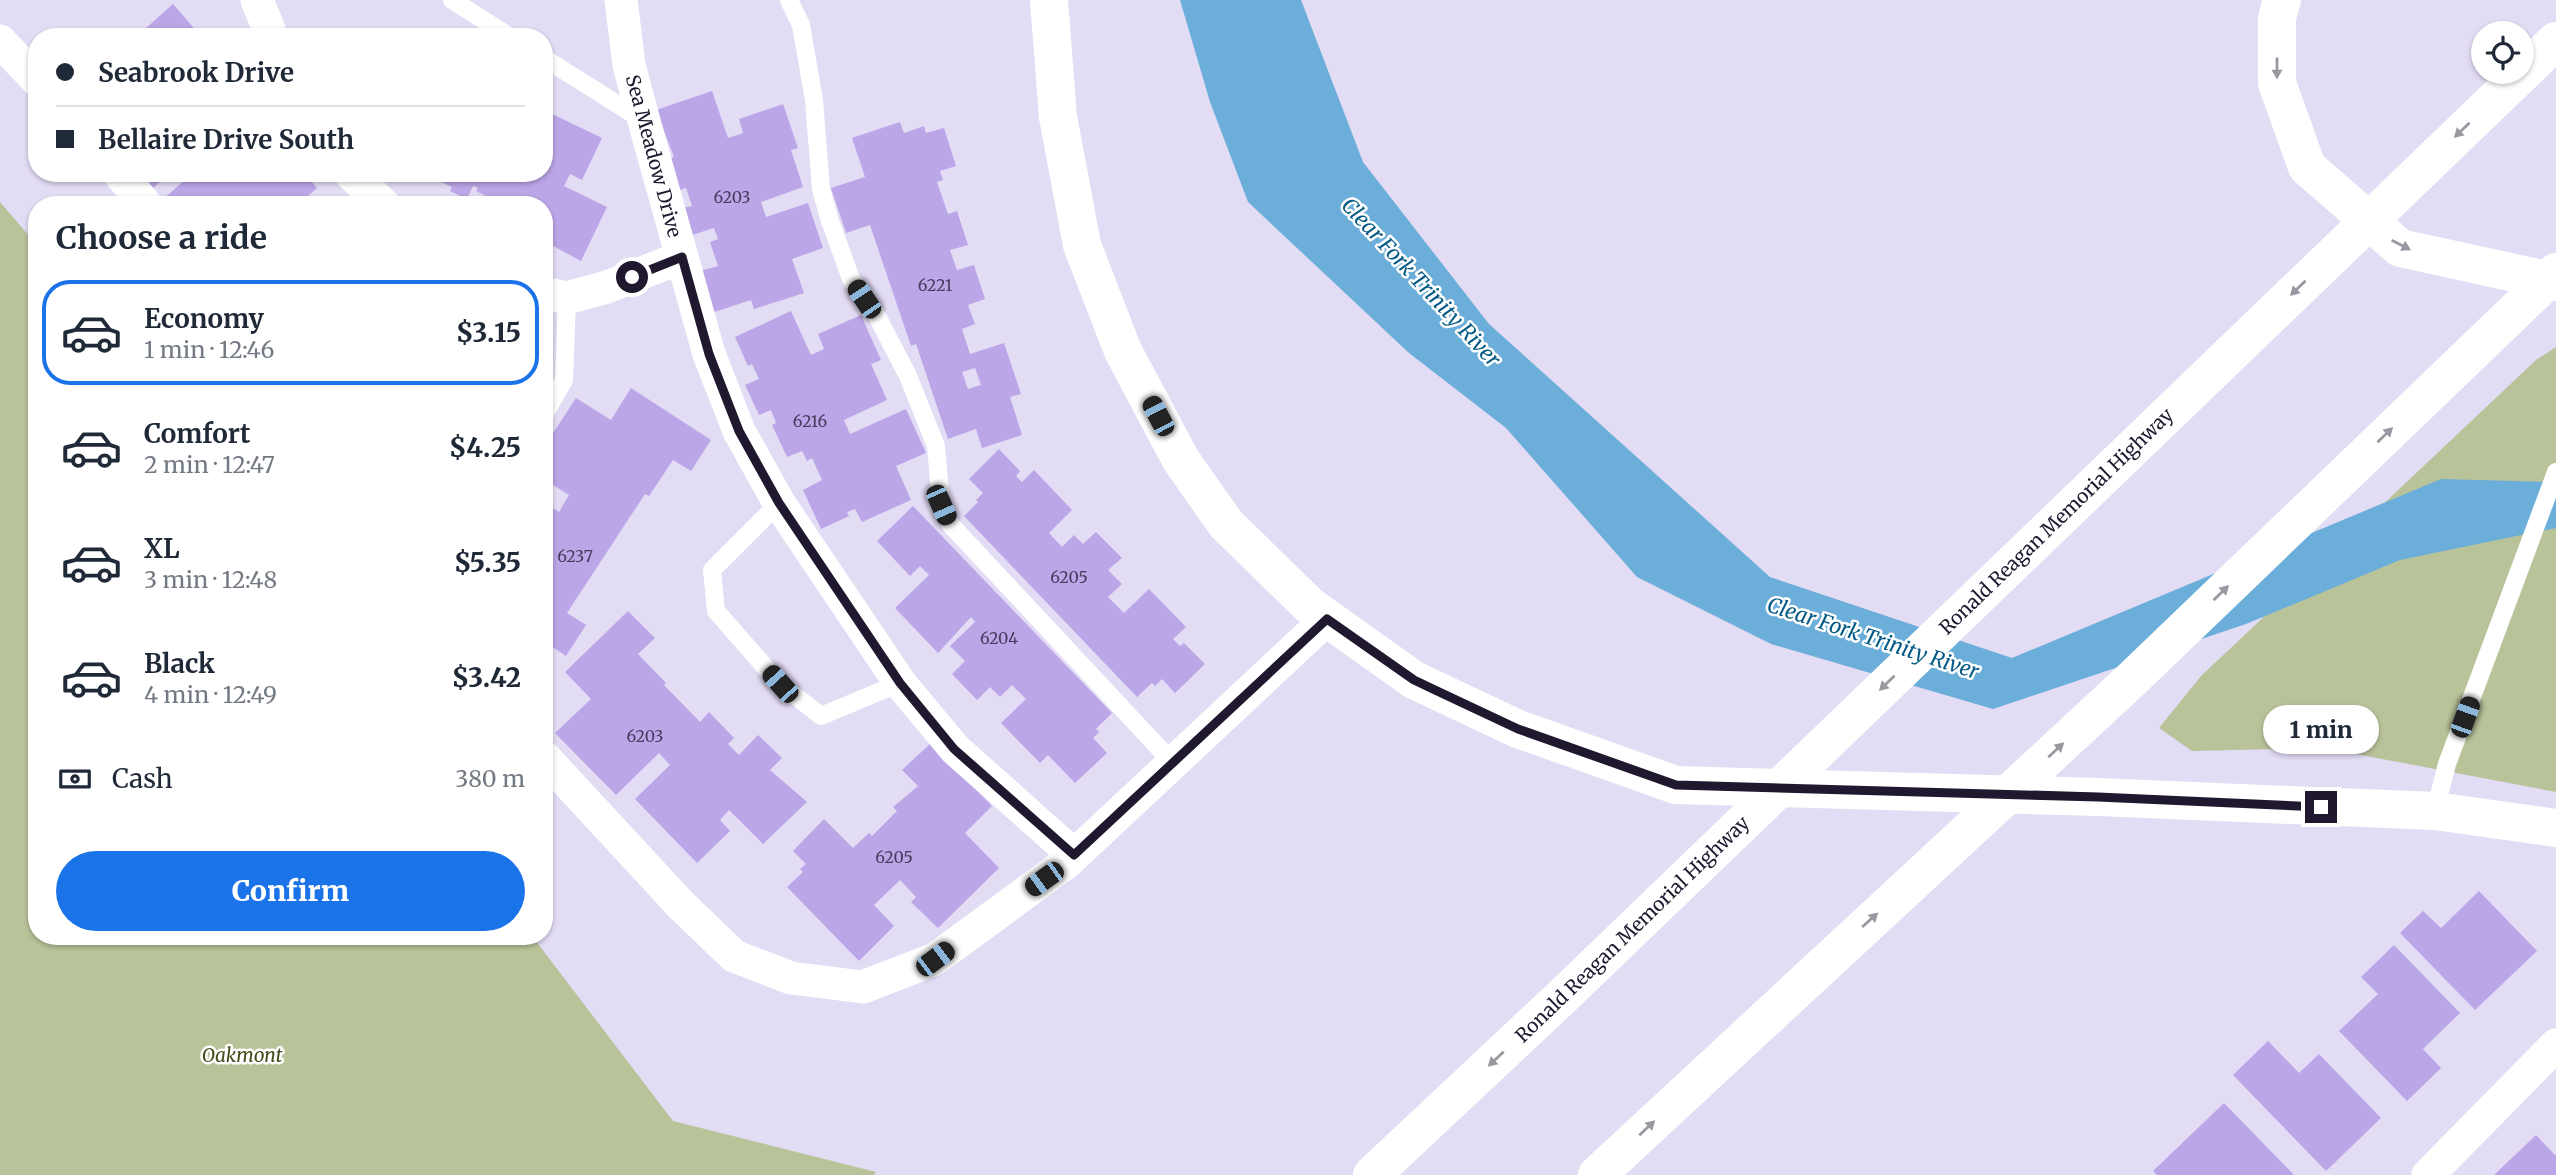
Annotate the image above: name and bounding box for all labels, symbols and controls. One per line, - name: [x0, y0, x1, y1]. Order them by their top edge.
- map controls: [2471, 21, 2534, 84]
- button: locate: [2471, 21, 2534, 84]
- text: Seabrook Drive: [98, 56, 294, 89]
- one-way arrow: [2271, 57, 2283, 79]
- street label: Sea Meadow Drive: [621, 72, 687, 240]
- one-way arrow: [2454, 121, 2471, 137]
- text: Bellaire Drive South: [98, 123, 354, 156]
- house number: 6203: [714, 187, 750, 207]
- water label: Clear Fork Trinity River: [1336, 192, 1507, 373]
- text: Choose a ride: [56, 218, 267, 258]
- one-way arrow: [2391, 239, 2412, 251]
- route start: [616, 261, 648, 293]
- house number: 6221: [918, 275, 952, 295]
- car: [844, 276, 885, 322]
- one-way arrow: [2290, 279, 2307, 295]
- icon: car: [60, 301, 123, 364]
- text: Economy: [144, 302, 264, 335]
- text: $3.15: [456, 316, 521, 349]
- text: 1 min · 12:46: [144, 335, 274, 364]
- car: [1139, 393, 1178, 439]
- street label: Ronald Reagan Memorial Highway: [1934, 403, 2178, 639]
- house number: 6216: [793, 411, 827, 431]
- icon: car: [60, 416, 123, 479]
- text: Comfort: [144, 417, 250, 450]
- one-way arrow: [2376, 428, 2393, 444]
- text: $4.25: [449, 431, 521, 464]
- text: 2 min · 12:47: [144, 450, 275, 479]
- car: [923, 482, 960, 528]
- icon: car: [60, 531, 123, 594]
- text: XL: [144, 532, 180, 565]
- text: $5.35: [454, 546, 521, 579]
- house number: 6237: [557, 546, 593, 566]
- text: 3 min · 12:48: [144, 565, 277, 594]
- house number: 6205: [1050, 567, 1088, 587]
- one-way arrow: [2212, 586, 2229, 602]
- water label: Clear Fork Trinity River: [1764, 591, 1983, 685]
- house number: 6204: [980, 628, 1018, 648]
- icon: car: [60, 646, 123, 709]
- text: Black: [144, 647, 215, 680]
- text: $3.42: [452, 661, 521, 694]
- car: [759, 661, 802, 707]
- one-way arrow: [1879, 675, 1896, 692]
- text: 4 min · 12:49: [144, 680, 277, 709]
- car: [2448, 694, 2483, 740]
- callout: 1 min: [2263, 706, 2379, 754]
- text: 1 min: [2289, 715, 2353, 744]
- house number: 6203: [627, 726, 663, 746]
- one-way arrow: [2047, 742, 2065, 758]
- icon: cash: [56, 760, 94, 798]
- text: Cash: [112, 762, 173, 795]
- text: 380 m: [455, 764, 525, 793]
- route end: [2305, 791, 2337, 823]
- street label: Ronald Reagan Memorial Highway: [1510, 811, 1754, 1047]
- house number: 6205: [875, 847, 913, 867]
- button: Confirm: [56, 851, 525, 931]
- car: [1021, 858, 1068, 900]
- one-way arrow: [1861, 912, 1879, 928]
- car: [912, 938, 959, 980]
- park label: Oakmont: [202, 1043, 283, 1067]
- one-way arrow: [1488, 1050, 1505, 1067]
- one-way arrow: [1638, 1121, 1655, 1137]

